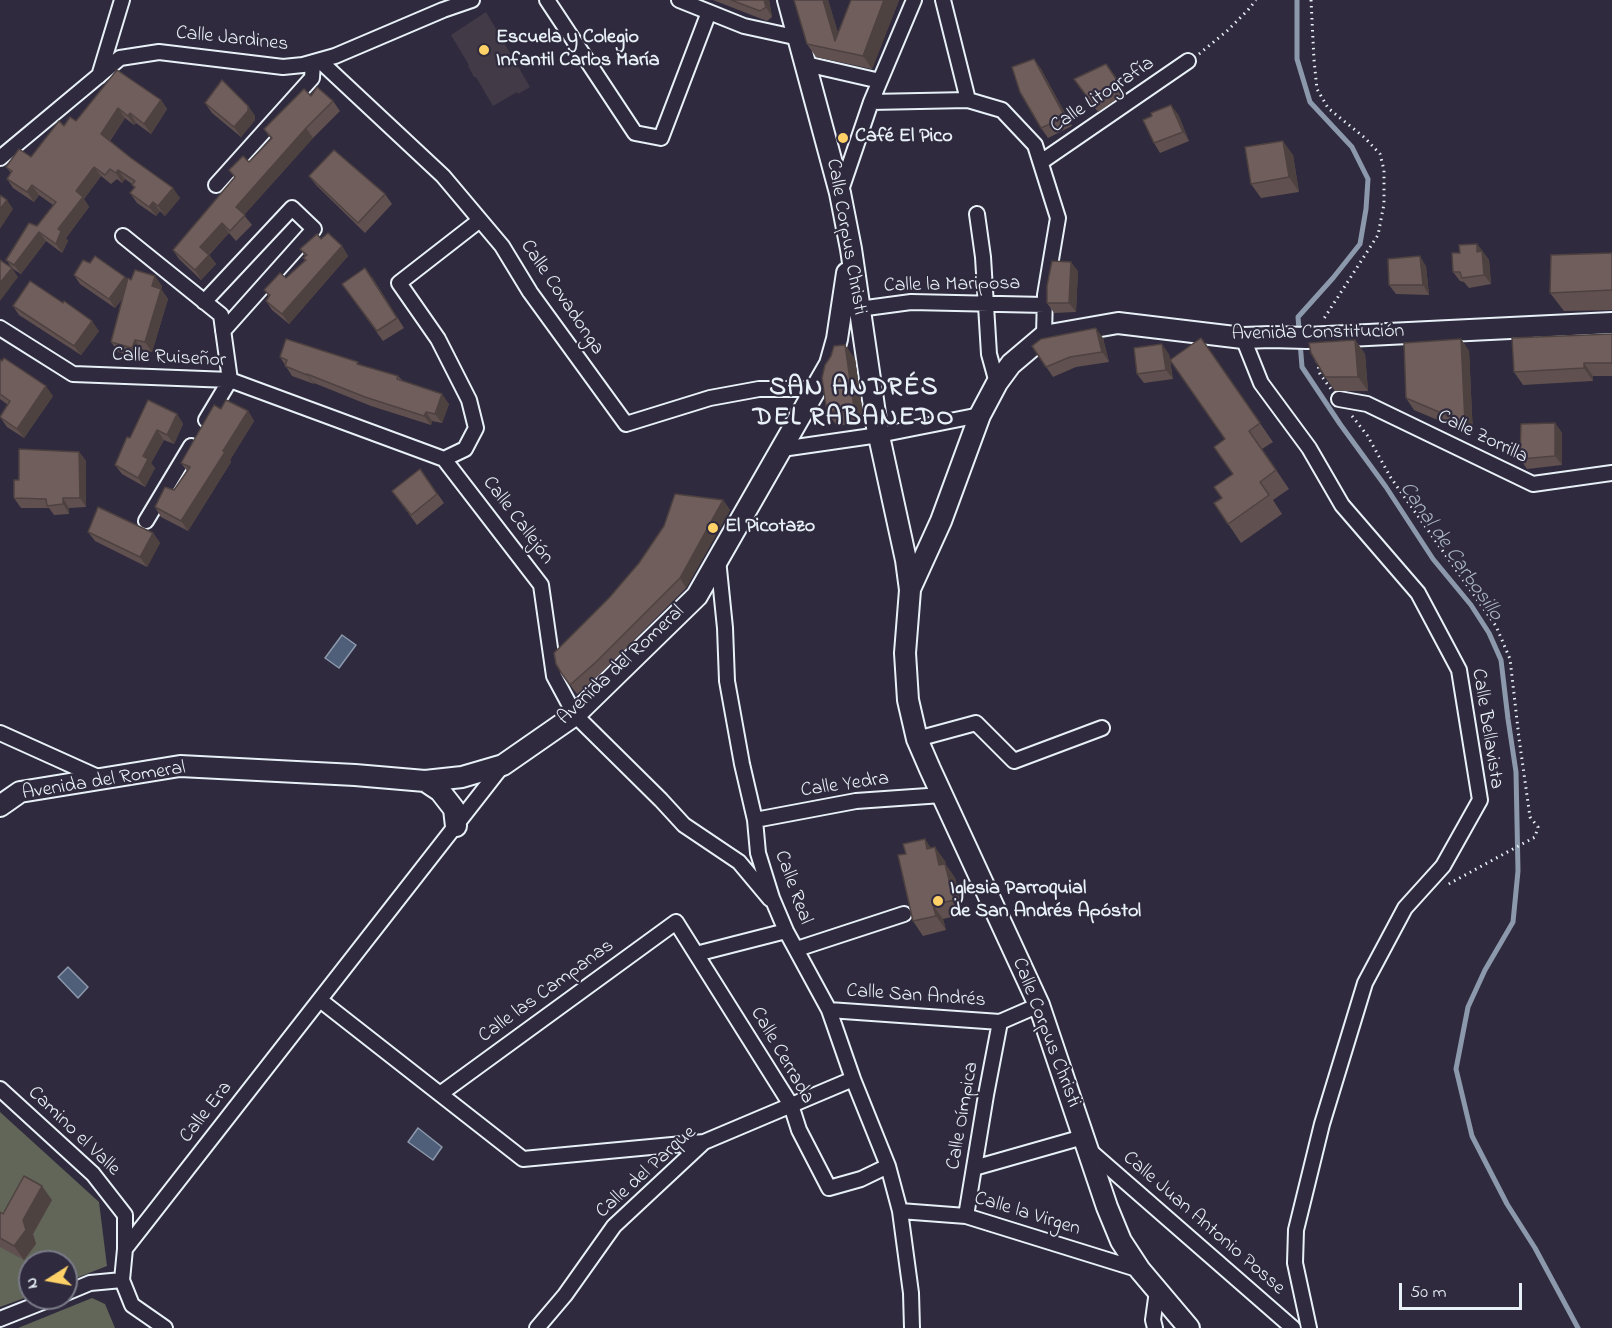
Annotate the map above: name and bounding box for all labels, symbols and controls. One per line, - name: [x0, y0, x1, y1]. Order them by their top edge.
- street label: Calle Jardines: [175, 22, 289, 58]
- place label: Escuela y Colegio Infantil Carlos María: [496, 27, 660, 74]
- marker: Escuela y Colegio Infantil Carlos María: [477, 43, 491, 57]
- street label: Calle Litografía: [1046, 52, 1160, 140]
- place label: Café El Pico: [855, 126, 953, 150]
- marker: Café El Pico: [836, 131, 850, 145]
- street label: Calle Corpus Christi: [819, 157, 871, 317]
- street label: Calle Covadonga: [514, 236, 608, 360]
- street label: Calle la Mariposa: [883, 273, 1021, 299]
- street label: Avenida Constitución: [1231, 320, 1405, 348]
- street label: Calle Ruiseñor: [111, 344, 227, 374]
- district label: SAN ANDRÉS DEL RABANEDO: [753, 374, 955, 436]
- street label: Calle Zorrilla: [1433, 406, 1531, 470]
- street label: Calle Callejón: [476, 472, 558, 570]
- water label: Canal de Carbosillo: [1393, 478, 1507, 626]
- place label: El Picotazo: [725, 516, 815, 540]
- marker: El Picotazo: [706, 521, 720, 535]
- street label: Avenida del Romeral: [553, 601, 691, 731]
- street label: Calle Bellavista: [1465, 667, 1507, 791]
- street label: Avenida del Romeral: [21, 757, 187, 807]
- street label: Calle Yedra: [799, 768, 891, 804]
- street label: Calle Real: [768, 848, 816, 928]
- place label: Iglesia Parroquial de San Andrés Apóstol: [950, 878, 1141, 925]
- marker: Iglesia Parroquial de San Andrés Apóstol: [931, 894, 945, 908]
- street label: Calle las Campanas: [475, 935, 619, 1049]
- street label: Calle Corpus Christi: [1005, 955, 1085, 1111]
- street label: Calle San Andrés: [845, 980, 987, 1014]
- street label: Calle Cerrada: [744, 1003, 818, 1109]
- street label: Calle Oímpica: [943, 1060, 985, 1172]
- street label: Calle Era: [176, 1077, 238, 1149]
- street label: Camino el Valle: [22, 1082, 124, 1182]
- street label: Calle del Parque: [592, 1122, 702, 1224]
- street label: Calle Juan Antonio Posse: [1117, 1147, 1289, 1301]
- street label: Calle la Virgen: [971, 1187, 1083, 1243]
- north arrow: [18, 1250, 78, 1310]
- scale bar: [1402, 1271, 1525, 1309]
- text: N: [19, 1275, 45, 1291]
- text: 50 m: [1410, 1280, 1447, 1306]

